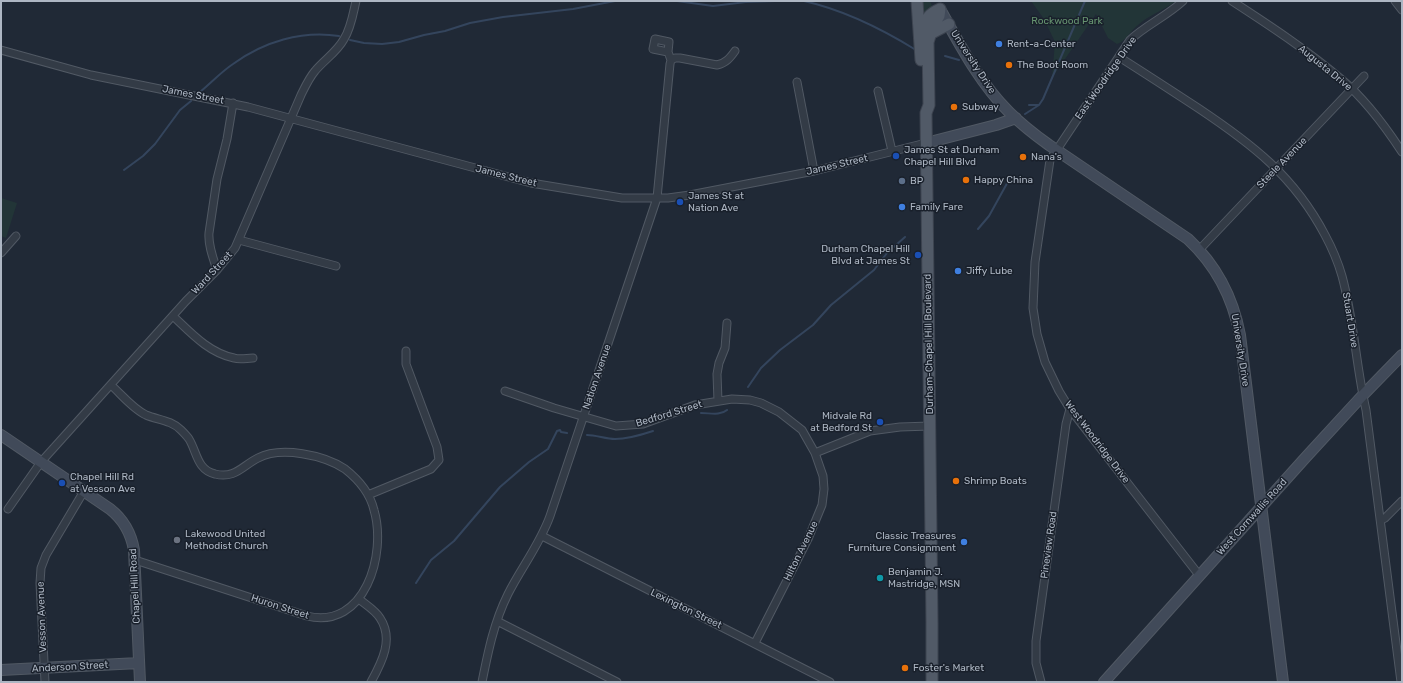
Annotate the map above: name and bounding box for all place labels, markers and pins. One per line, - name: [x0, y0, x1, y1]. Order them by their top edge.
- place label: Rent-a-Center: [1007, 38, 1076, 50]
- marker: Rent-a-Center: [994, 39, 1004, 49]
- place label: The Boot Room: [1017, 59, 1088, 71]
- marker: The Boot Room: [1004, 60, 1014, 70]
- place label: Subway: [962, 101, 999, 113]
- marker: Subway: [949, 102, 959, 112]
- place label: James St at Durham Chapel Hill Blvd: [904, 144, 999, 168]
- marker: James St at Durham Chapel Hill Blvd: [891, 151, 901, 161]
- place label: Nana's: [1031, 151, 1062, 163]
- marker: Nana's: [1018, 152, 1028, 162]
- place label: Happy China: [974, 174, 1033, 186]
- place label: BP: [910, 175, 923, 187]
- marker: Happy China: [961, 175, 971, 185]
- marker: BP: [897, 176, 907, 186]
- place label: James St at Nation Ave: [688, 190, 744, 214]
- marker: James St at Nation Ave: [675, 197, 685, 207]
- place label: Family Fare: [910, 201, 963, 213]
- marker: Family Fare: [897, 202, 907, 212]
- place label: Durham Chapel Hill Blvd at James St: [821, 243, 910, 266]
- marker: Durham Chapel Hill Blvd at James St: [913, 250, 923, 260]
- place label: Jiffy Lube: [966, 265, 1013, 277]
- marker: Jiffy Lube: [953, 266, 963, 276]
- place label: Midvale Rd at Bedford St: [810, 410, 872, 434]
- marker: Midvale Rd at Bedford St: [875, 417, 885, 427]
- place label: Chapel Hill Rd at Vesson Ave: [70, 471, 135, 494]
- place label: Shrimp Boats: [964, 475, 1027, 487]
- marker: Shrimp Boats: [951, 476, 961, 486]
- marker: Chapel Hill Rd at Vesson Ave: [57, 478, 67, 488]
- place label: Lakewood United Methodist Church: [185, 528, 268, 552]
- place label: Classic Treasures Furniture Consignment: [848, 530, 956, 554]
- marker: Lakewood United Methodist Church: [172, 535, 182, 545]
- marker: Classic Treasures Furniture Consignment: [959, 537, 969, 547]
- place label: Benjamin J. Mastridge, MSN: [888, 566, 960, 590]
- marker: Benjamin J. Mastridge, MSN: [875, 573, 885, 583]
- place label: Foster's Market: [913, 662, 984, 674]
- marker: Foster's Market: [900, 663, 910, 673]

